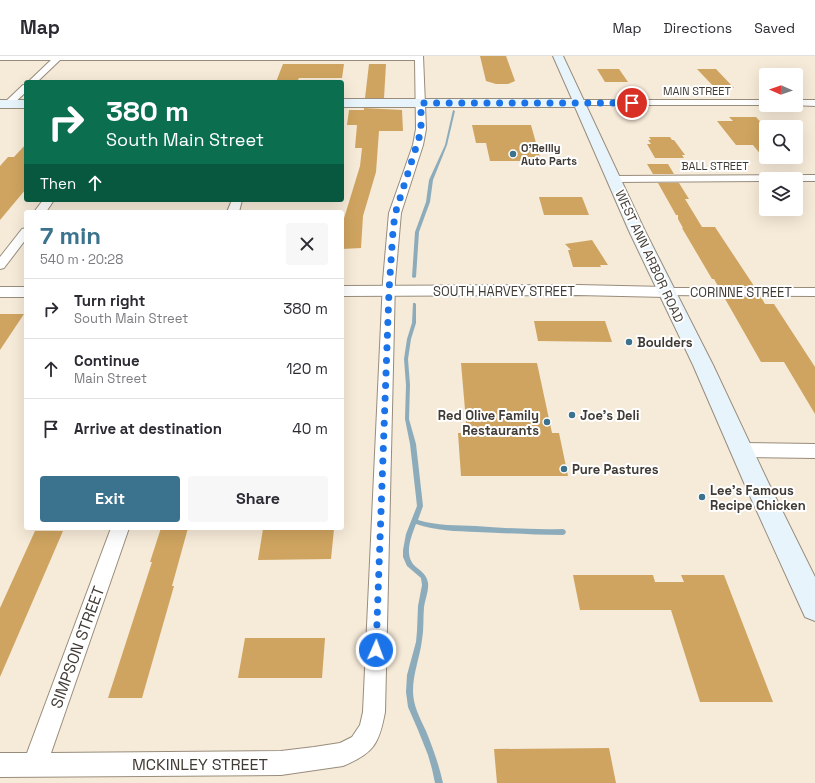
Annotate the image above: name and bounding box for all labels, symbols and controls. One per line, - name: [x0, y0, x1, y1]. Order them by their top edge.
- text: Map: [20, 15, 60, 40]
- text: Map: [612, 19, 642, 37]
- text: Directions: [664, 19, 732, 37]
- text: Saved: [754, 19, 795, 37]
- north arrow: [759, 68, 803, 112]
- map controls: [759, 68, 803, 216]
- street label: MAIN STREET: [663, 84, 731, 98]
- pin: [615, 86, 649, 120]
- icon: arrive: [621, 92, 643, 114]
- text: 380 m: [106, 93, 189, 129]
- icon: right: [40, 96, 92, 148]
- button: search: [759, 120, 803, 164]
- text: South Main Street: [106, 128, 264, 151]
- place label: O'Reilly Auto Parts: [521, 141, 577, 168]
- marker: O'Reilly Auto Parts: [508, 149, 518, 159]
- street label: BALL STREET: [681, 159, 749, 173]
- icon: ahead: [84, 172, 106, 194]
- button: layers: [759, 172, 803, 216]
- text: Then: [40, 174, 76, 193]
- street label: WEST ANN ARBOR ROAD: [611, 187, 688, 325]
- text: 7 min: [40, 220, 101, 251]
- button: close: [286, 223, 328, 265]
- text: 540 m · 20:28: [40, 251, 123, 268]
- street label: SOUTH HARVEY STREET: [433, 283, 575, 300]
- street label: CORINNE STREET: [690, 284, 792, 301]
- text: Turn right: [74, 291, 145, 310]
- icon: right: [40, 298, 62, 320]
- text: 380 m: [283, 299, 328, 318]
- text: South Main Street: [74, 310, 188, 327]
- place label: Boulders: [637, 334, 693, 351]
- marker: Boulders: [624, 337, 634, 347]
- text: Continue: [74, 351, 140, 370]
- icon: ahead: [40, 358, 62, 380]
- text: 120 m: [286, 359, 328, 378]
- text: Main Street: [74, 370, 147, 387]
- place label: Red Olive Family Restaurants: [438, 407, 539, 439]
- place label: Joe's Deli: [580, 407, 639, 424]
- marker: Joe's Deli: [567, 410, 577, 420]
- marker: Red Olive Family Restaurants: [542, 417, 552, 427]
- icon: arrive: [40, 418, 62, 440]
- text: Arrive at destination: [74, 419, 222, 438]
- text: 40 m: [292, 419, 328, 438]
- place label: Pure Pastures: [572, 461, 659, 478]
- marker: Pure Pastures: [559, 464, 569, 474]
- button: Exit: [40, 476, 180, 522]
- button: Share: [188, 476, 328, 522]
- place label: Lee's Famous Recipe Chicken: [710, 482, 806, 514]
- marker: Lee's Famous Recipe Chicken: [697, 492, 707, 502]
- street label: SIMPSON STREET: [46, 583, 109, 711]
- position arrow: [355, 629, 397, 671]
- street label: MCKINLEY STREET: [132, 754, 268, 775]

